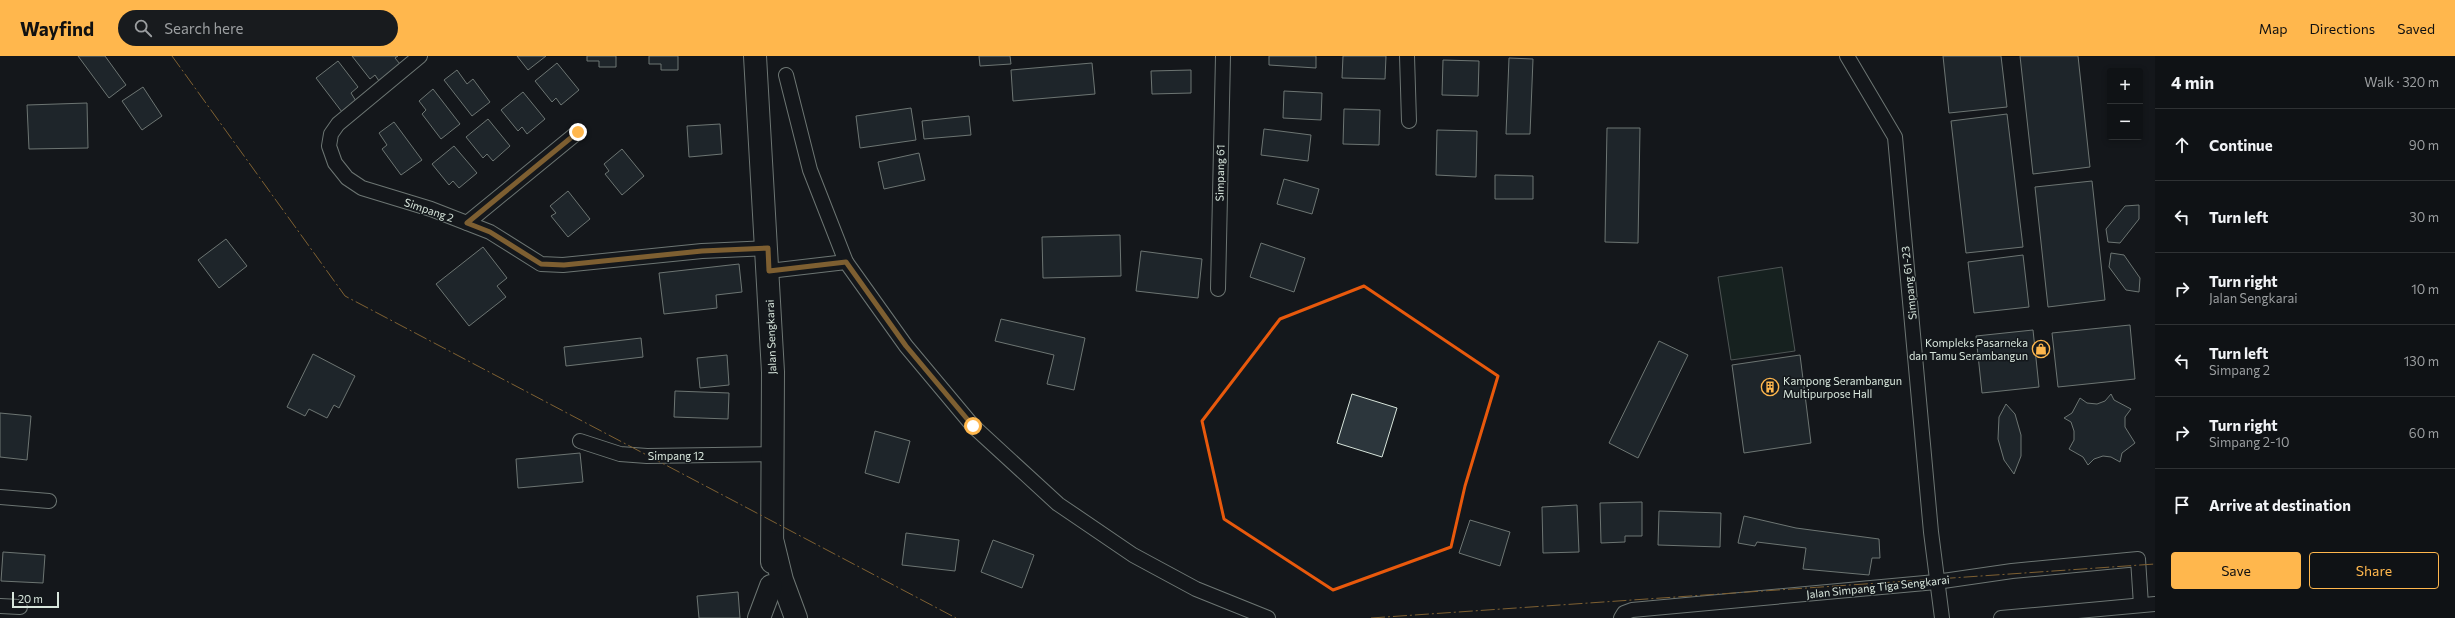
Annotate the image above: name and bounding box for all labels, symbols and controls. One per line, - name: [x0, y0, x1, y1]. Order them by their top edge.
- search box: [118, 10, 398, 46]
- text: Wayfind: [20, 17, 94, 40]
- icon: search: [132, 17, 154, 39]
- text: Search here: [164, 19, 244, 37]
- text: Map: [2259, 20, 2288, 37]
- text: Directions: [2310, 20, 2375, 37]
- text: Saved: [2397, 20, 2435, 37]
- map controls: [2107, 68, 2143, 140]
- button: +: [2107, 68, 2143, 104]
- text: 4 min: [2171, 72, 2214, 93]
- text: Walk · 320 m: [2364, 74, 2439, 90]
- button: −: [2107, 104, 2143, 140]
- route end: [569, 123, 587, 141]
- icon: ahead: [2171, 134, 2193, 156]
- text: Continue: [2209, 136, 2273, 154]
- text: 90 m: [2409, 137, 2439, 153]
- street label: Simpang 61: [1213, 144, 1226, 202]
- street label: Simpang 2: [403, 195, 456, 224]
- icon: left: [2171, 206, 2193, 228]
- text: Turn left: [2209, 208, 2268, 226]
- text: 30 m: [2409, 209, 2439, 225]
- street label: Simpang 61-23: [1898, 246, 1919, 320]
- text: Turn right: [2209, 272, 2278, 290]
- icon: right: [2171, 278, 2193, 300]
- text: 10 m: [2411, 281, 2439, 297]
- text: Jalan Sengkarai: [2209, 290, 2298, 306]
- street label: Jalan Sengkarai: [763, 299, 779, 375]
- place label: Kompleks Pasarneka dan Tamu Serambangun: [1909, 336, 2028, 362]
- shop icon: Kompleks Pasarneka dan Tamu Serambangun: [2031, 339, 2051, 359]
- text: Turn left: [2209, 344, 2268, 362]
- icon: left: [2171, 350, 2193, 372]
- text: 130 m: [2404, 353, 2439, 369]
- text: Simpang 2: [2209, 362, 2270, 378]
- place label: Kampong Serambangun Multipurpose Hall: [1783, 374, 1902, 400]
- building icon: Kampong Serambangun Multipurpose Hall: [1760, 377, 1780, 397]
- text: Turn right: [2209, 416, 2278, 434]
- route start: [964, 417, 982, 435]
- icon: right: [2171, 422, 2193, 444]
- text: 60 m: [2409, 425, 2439, 441]
- text: Simpang 2-10: [2209, 434, 2290, 450]
- street label: Simpang 12: [648, 449, 704, 462]
- icon: arrive: [2171, 494, 2193, 516]
- text: Arrive at destination: [2209, 496, 2351, 514]
- button: Save: [2171, 552, 2301, 589]
- button: Share: [2309, 552, 2439, 589]
- street label: Jalan Simpang Tiga Sengkarai: [1806, 572, 1951, 601]
- scale bar: [12, 590, 59, 609]
- text: 20 m: [18, 592, 43, 605]

